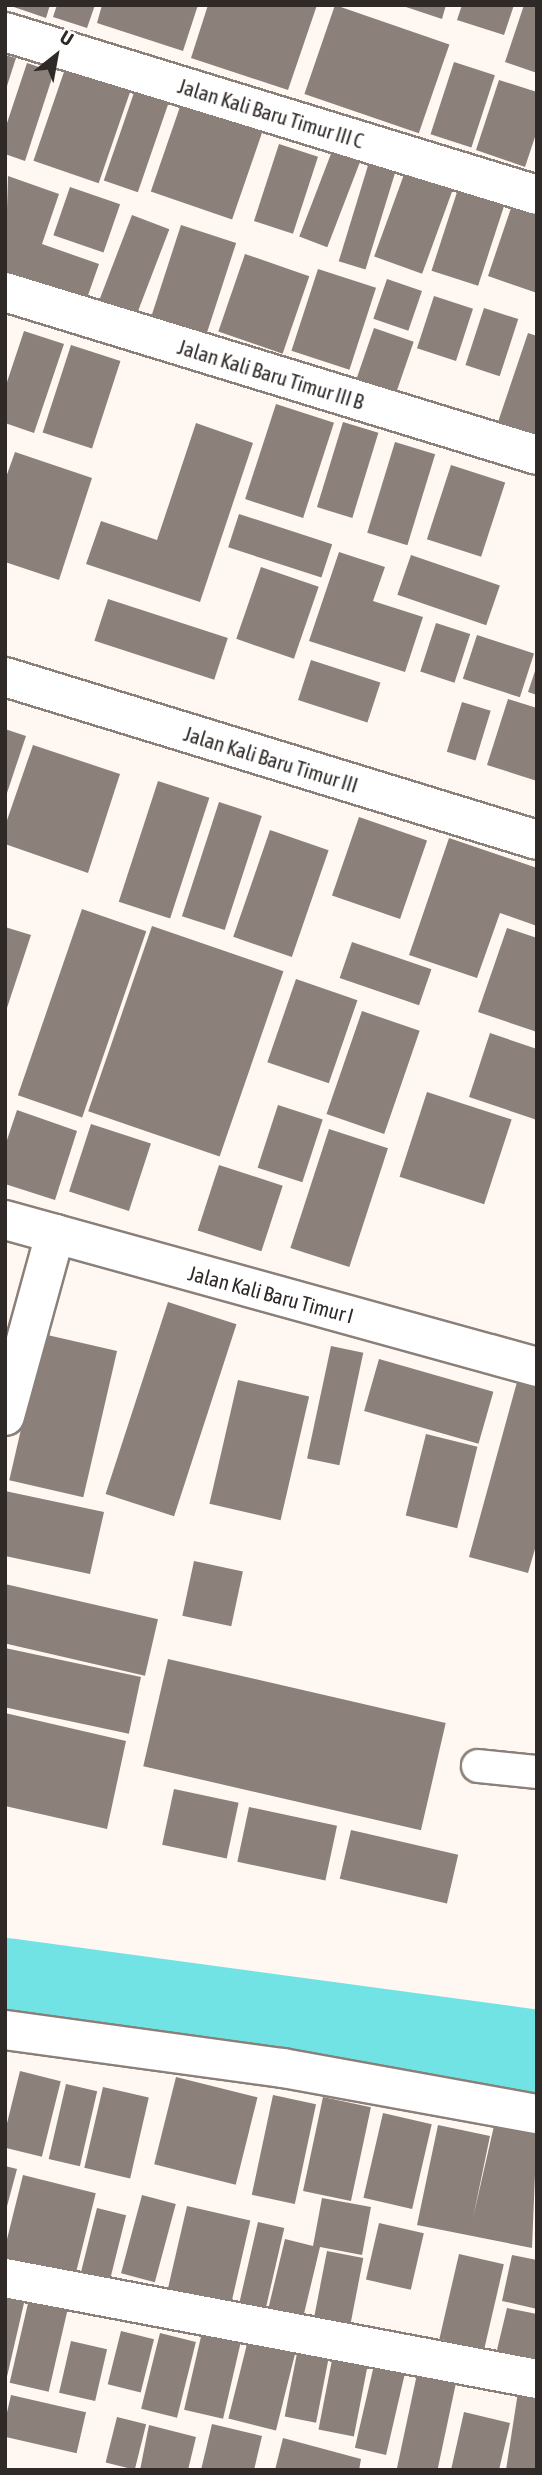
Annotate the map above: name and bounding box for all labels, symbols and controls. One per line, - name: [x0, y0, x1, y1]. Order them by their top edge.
- north arrow: [21, 21, 91, 91]
- text: U: [56, 26, 77, 50]
- street label: Jalan Kali Baru Timur III C: [175, 73, 367, 153]
- street label: Jalan Kali Baru Timur III B: [175, 334, 367, 414]
- street label: Jalan Kali Baru Timur III: [181, 721, 361, 797]
- street label: Jalan Kali Baru Timur I: [186, 1260, 356, 1328]

